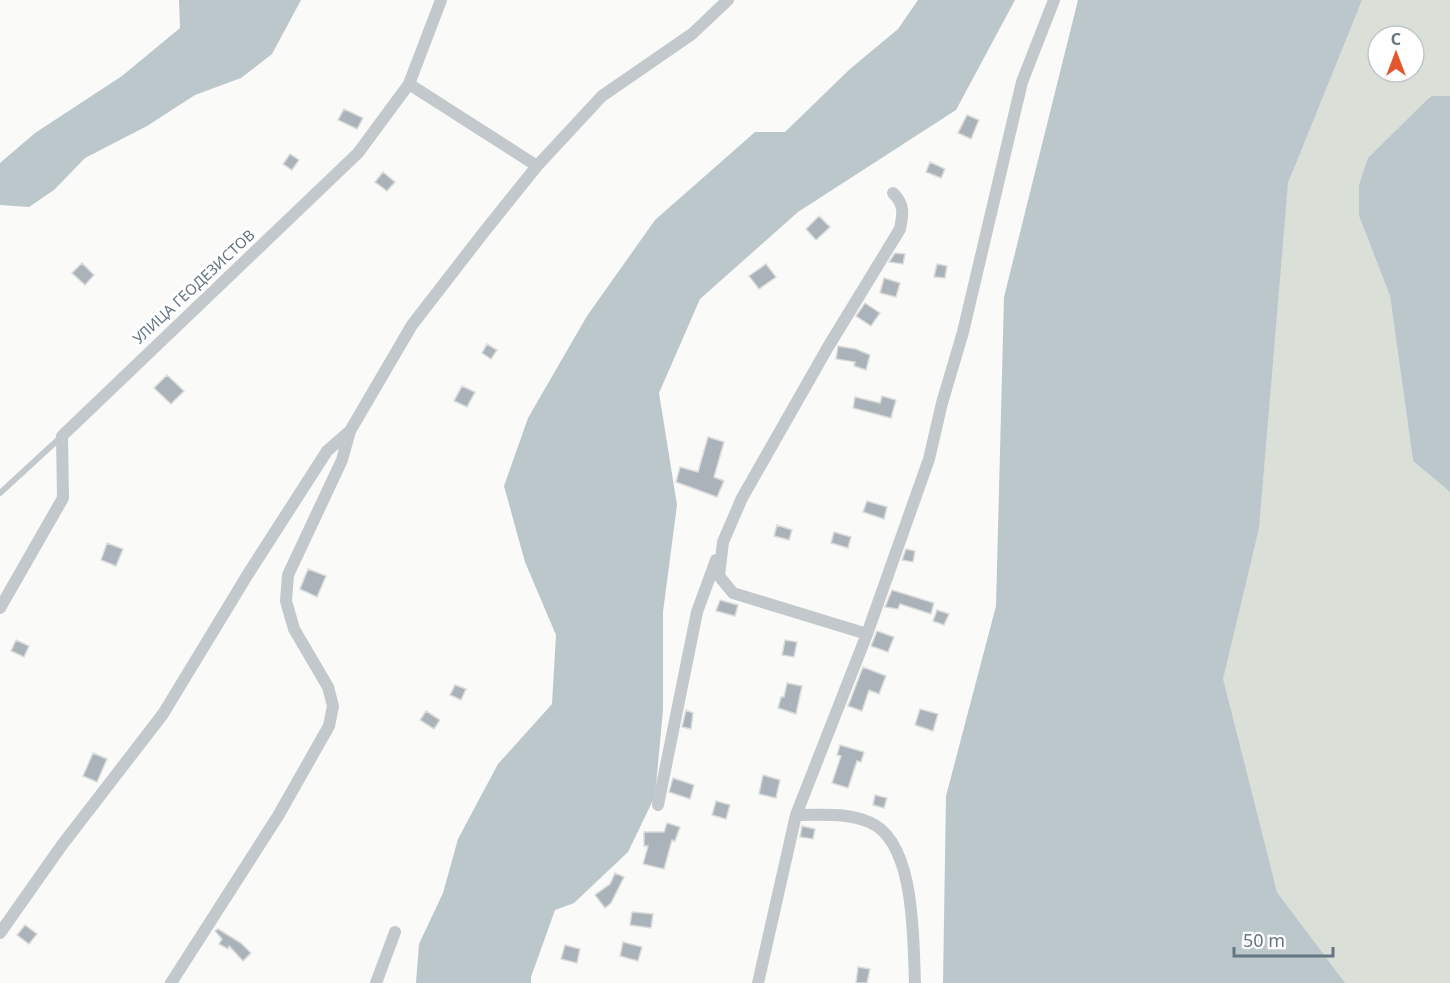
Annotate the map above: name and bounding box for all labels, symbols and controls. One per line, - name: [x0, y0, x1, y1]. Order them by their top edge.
- north arrow: [1366, 24, 1426, 84]
- text: С: [1391, 28, 1401, 50]
- street label: УЛИЦА ГЕОДЕЗИСТОВ: [128, 225, 258, 348]
- scale bar: [1234, 920, 1333, 958]
- text: 50 m: [1243, 928, 1285, 952]

